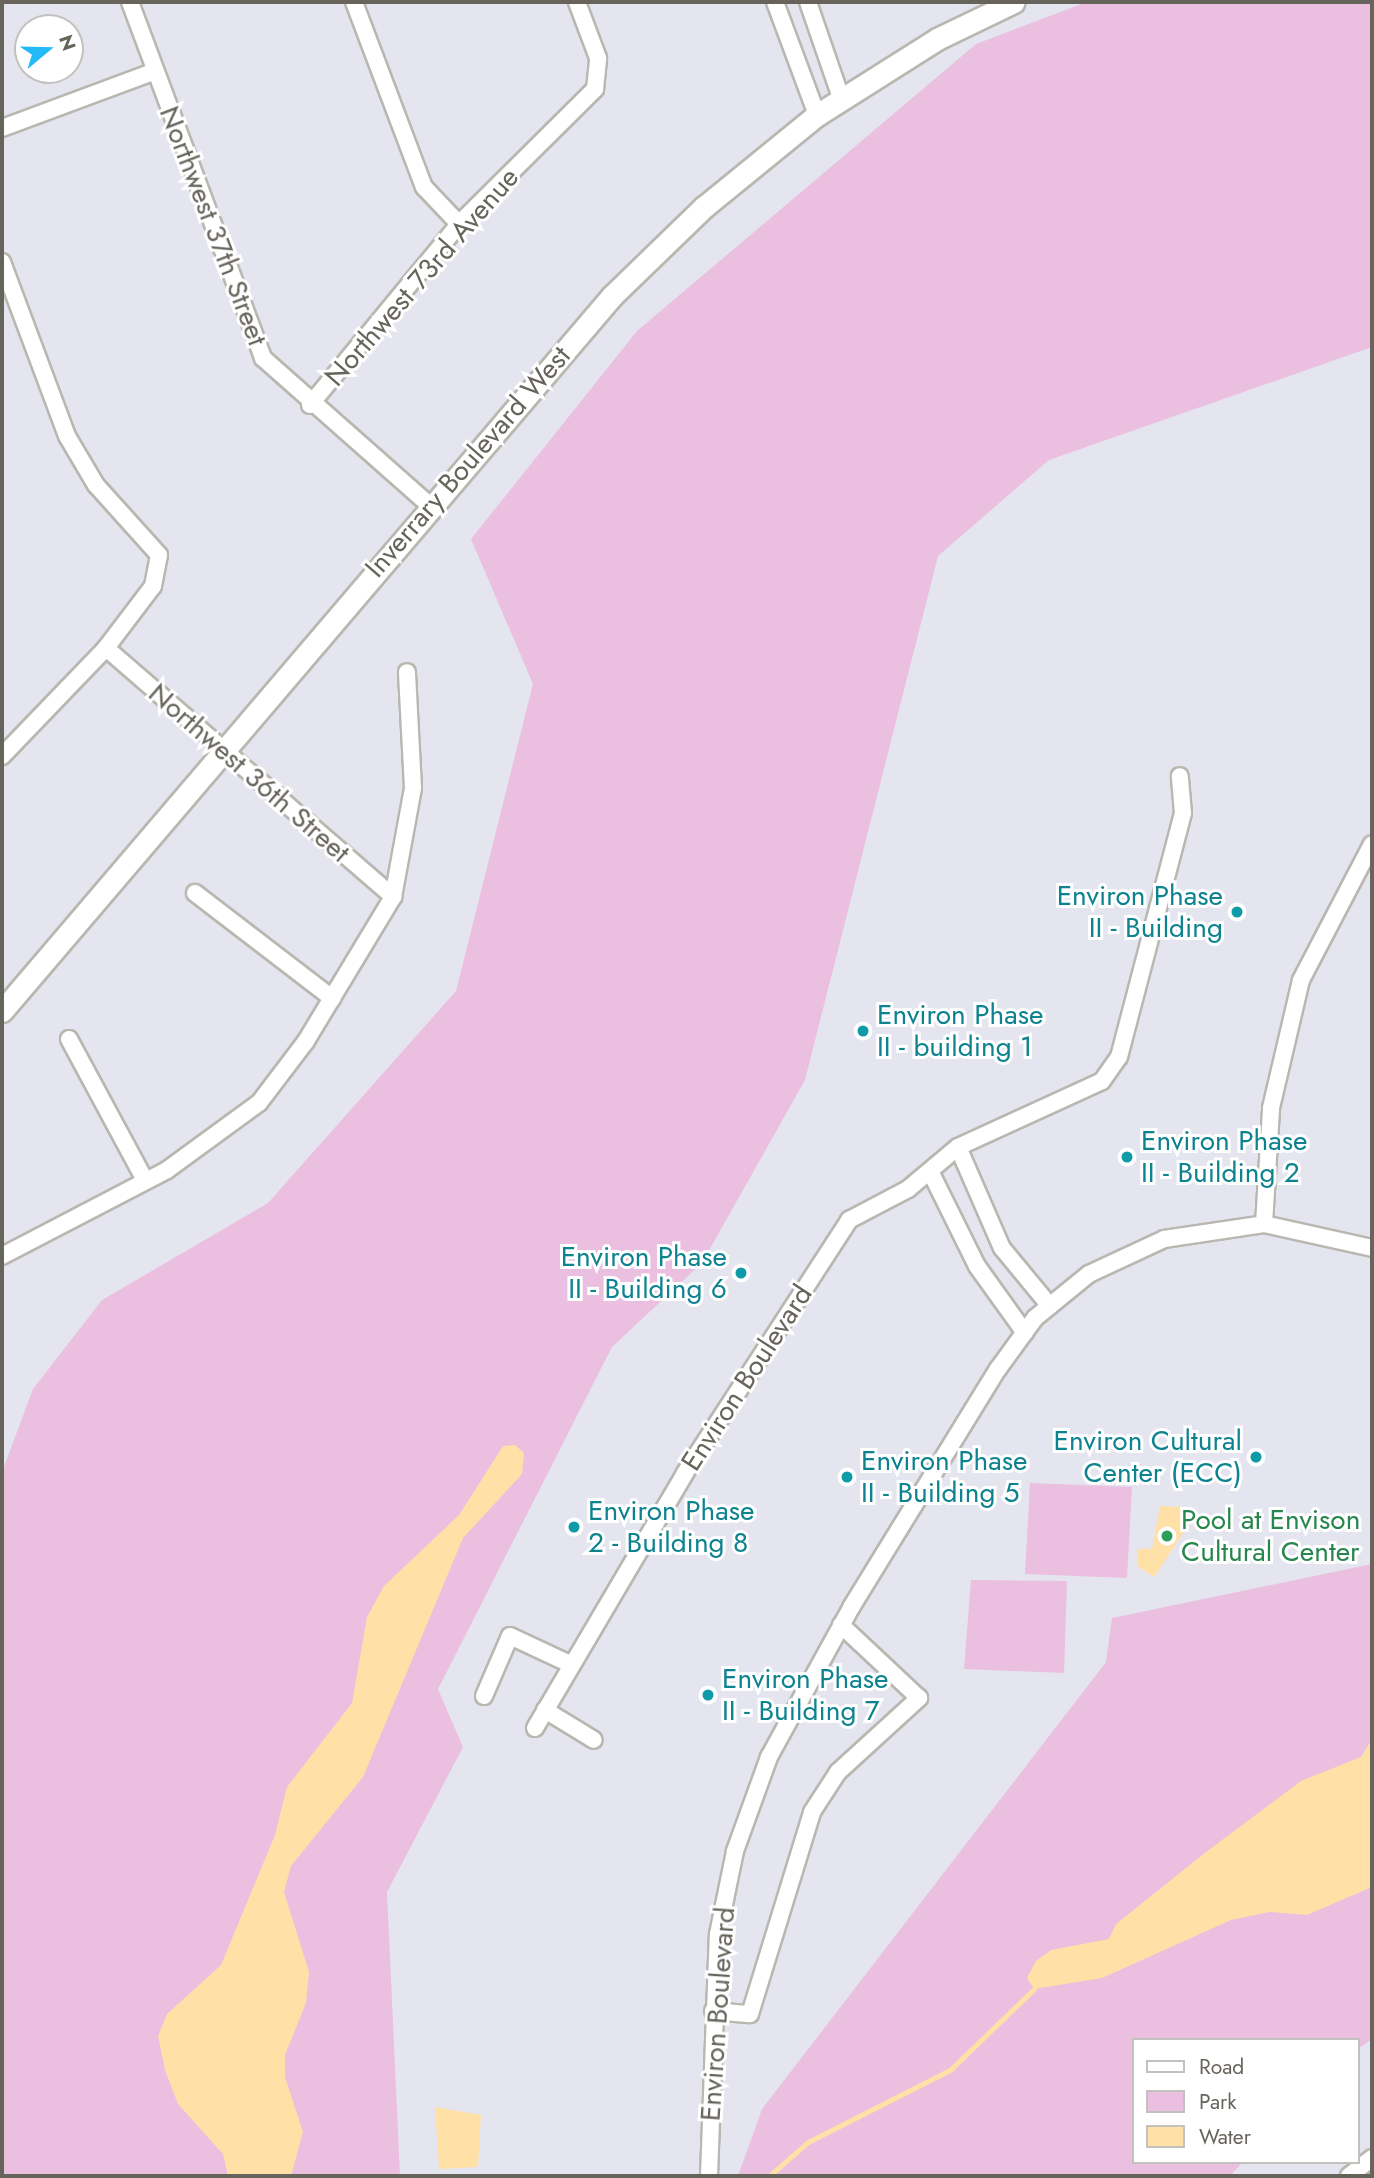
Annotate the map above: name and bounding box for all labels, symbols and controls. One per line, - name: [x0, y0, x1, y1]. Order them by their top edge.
- north arrow: [14, 14, 84, 84]
- text: N: [52, 31, 83, 54]
- street label: Northwest 37th Street: [152, 102, 274, 350]
- street label: Northwest 73rd Avenue: [318, 161, 526, 393]
- street label: Inverrary Boulevard West: [358, 340, 578, 584]
- street label: Northwest 36th Street: [142, 677, 356, 869]
- place label: Environ Phase II - Building: [1057, 879, 1223, 945]
- marker: Environ Phase II - Building: [1229, 904, 1245, 920]
- place label: Environ Phase II - building 1: [877, 998, 1043, 1064]
- marker: Environ Phase II - building 1: [855, 1023, 871, 1039]
- place label: Environ Phase II - Building 2: [1141, 1124, 1307, 1190]
- marker: Environ Phase II - Building 2: [1119, 1149, 1135, 1165]
- place label: Environ Phase II - Building 6: [561, 1240, 727, 1306]
- marker: Environ Phase II - Building 6: [733, 1265, 749, 1281]
- street label: Environ Boulevard: [674, 1279, 820, 1477]
- place label: Environ Cultural Center (ECC): [1054, 1424, 1242, 1490]
- place label: Environ Phase II - Building 5: [861, 1444, 1027, 1510]
- marker: Environ Cultural Center (ECC): [1248, 1449, 1264, 1465]
- marker: Environ Phase II - Building 5: [839, 1469, 855, 1485]
- place label: Environ Phase 2 - Building 8: [588, 1494, 754, 1560]
- place label: Pool at Envison Cultural Center: [1181, 1503, 1360, 1569]
- marker: Environ Phase 2 - Building 8: [566, 1519, 582, 1535]
- marker: Pool at Envison Cultural Center: [1159, 1528, 1175, 1544]
- place label: Environ Phase II - Building 7: [722, 1662, 888, 1728]
- marker: Environ Phase II - Building 7: [700, 1687, 716, 1703]
- street label: Environ Boulevard: [694, 1906, 742, 2122]
- legend: [1132, 2038, 1360, 2164]
- text: Road: [1199, 2052, 1244, 2082]
- text: Park: [1199, 2087, 1236, 2117]
- text: Water: [1199, 2122, 1251, 2152]

